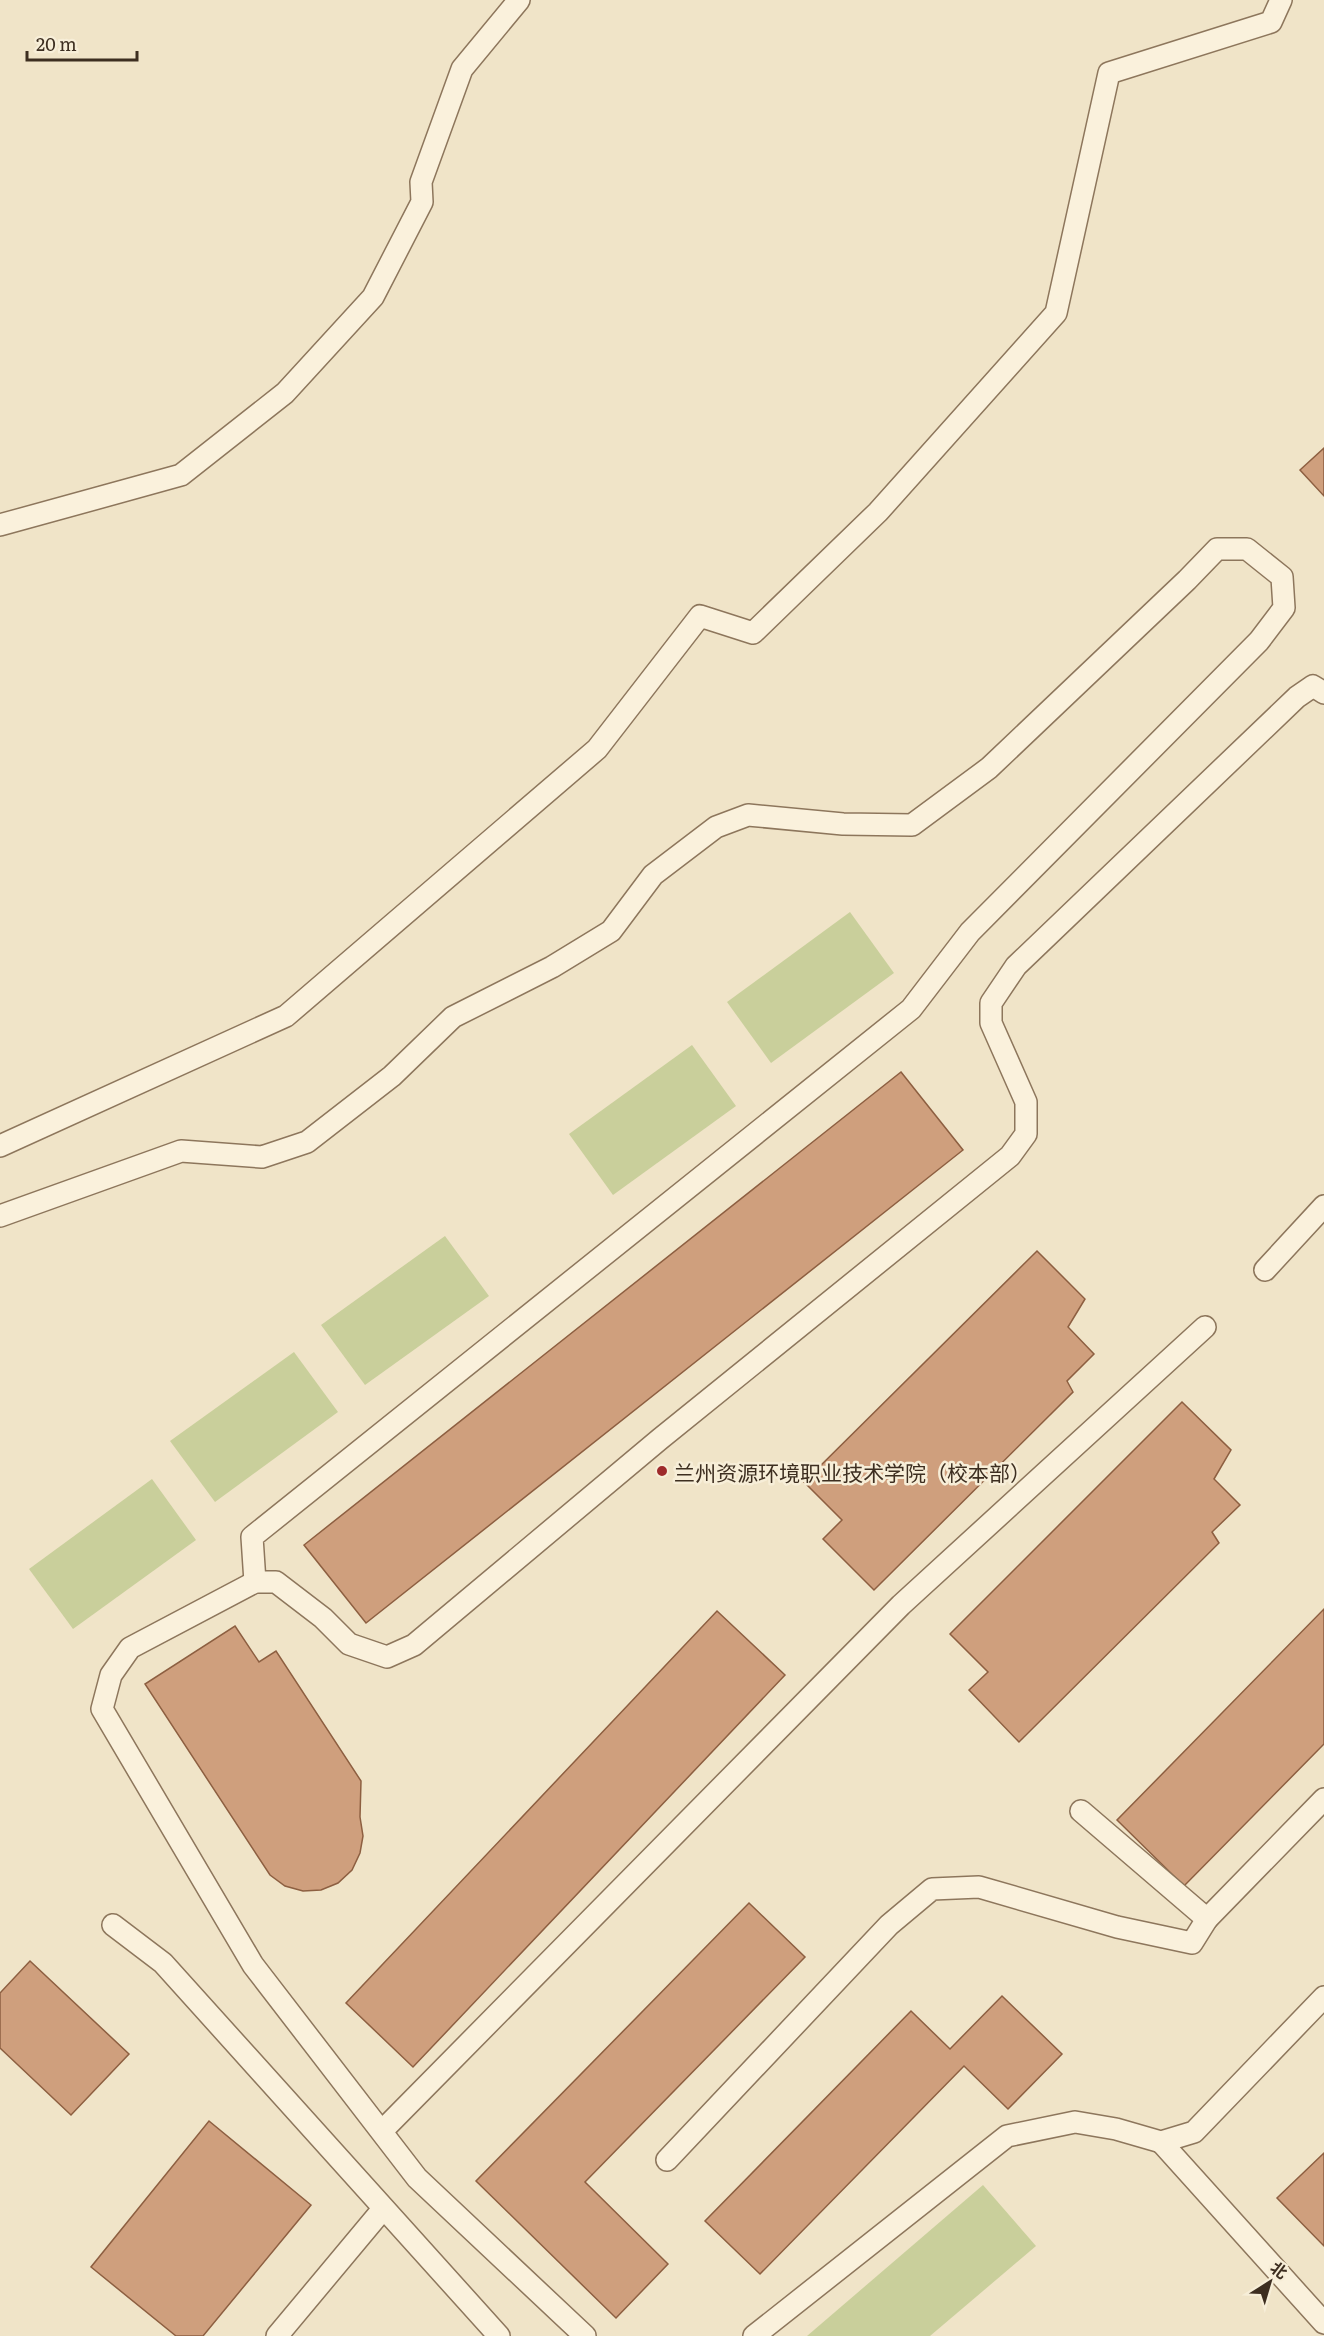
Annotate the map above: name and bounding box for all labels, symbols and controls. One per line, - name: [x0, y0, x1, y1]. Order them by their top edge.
- scale bar: [27, 24, 136, 62]
- text: 20 m: [36, 30, 77, 57]
- place label: 兰州资源环境职业技术学院（校本部）: [674, 1456, 1031, 1487]
- marker: 兰州资源环境职业技术学院（校本部）: [655, 1464, 669, 1478]
- north arrow: [1240, 2252, 1300, 2312]
- text: 北: [1266, 2255, 1293, 2284]

